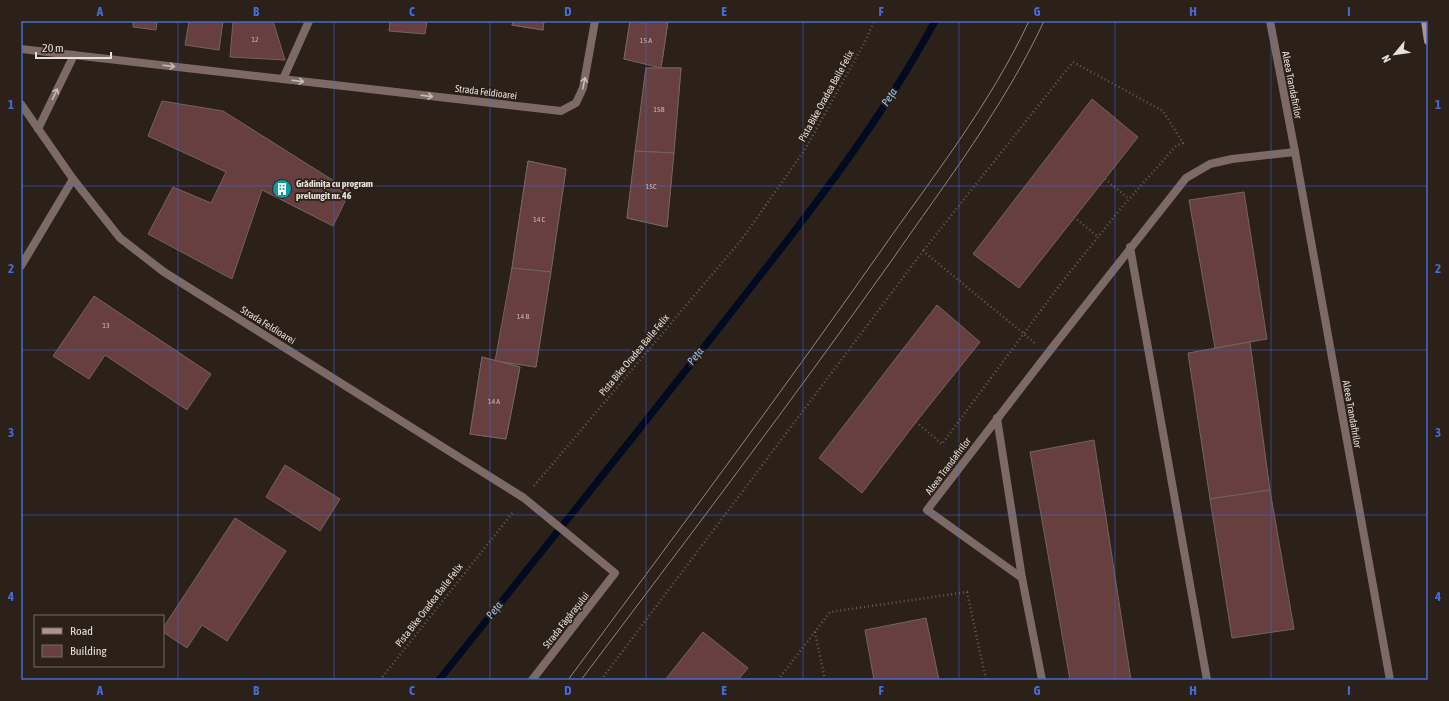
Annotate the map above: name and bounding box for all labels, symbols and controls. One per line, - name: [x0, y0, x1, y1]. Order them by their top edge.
- text: A: [96, 4, 104, 19]
- text: B: [253, 4, 260, 19]
- text: C: [409, 4, 415, 19]
- text: D: [564, 4, 572, 19]
- text: E: [721, 4, 727, 19]
- text: F: [878, 4, 884, 19]
- text: G: [1034, 4, 1041, 19]
- text: H: [1189, 4, 1197, 19]
- text: I: [1347, 4, 1351, 19]
- scale bar: [36, 34, 111, 60]
- north arrow: [1375, 34, 1415, 74]
- house number: 12: [251, 35, 259, 44]
- house number: 15 A: [640, 36, 652, 45]
- text: 20 m: [42, 41, 64, 55]
- street label: Pista Bike Oradea Baile Felix: [796, 48, 856, 144]
- street label: Aleea Trandafirilor: [1280, 50, 1304, 121]
- text: N: [1379, 53, 1393, 65]
- one-way arrow: [162, 62, 175, 70]
- one-way arrow: [580, 76, 588, 89]
- one-way arrow: [291, 77, 304, 85]
- street label: Strada Feldioarei: [454, 83, 518, 101]
- water label: Peța: [879, 86, 899, 108]
- one-way arrow: [52, 88, 59, 100]
- one-way arrow: [420, 92, 433, 99]
- text: 1: [8, 97, 14, 112]
- text: 1: [1435, 97, 1441, 112]
- house number: 15B: [653, 105, 665, 114]
- building icon: Grădinița cu program prelungit nr. 46: [271, 178, 293, 200]
- place label: Grădinița cu program prelungit nr. 46: [296, 178, 373, 201]
- house number: 15C: [645, 182, 657, 191]
- house number: 14 C: [533, 215, 546, 224]
- text: 2: [8, 261, 14, 276]
- text: 2: [1435, 261, 1441, 276]
- street label: Strada Feldioarei: [239, 304, 297, 346]
- house number: 14 B: [517, 312, 529, 321]
- street label: Pista Bike Oradea Baile Felix: [597, 312, 671, 398]
- house number: 13: [102, 321, 110, 330]
- water label: Peța: [685, 345, 705, 367]
- street label: Aleea Trandafirilor: [1341, 379, 1364, 450]
- house number: 14 A: [488, 397, 500, 406]
- text: 3: [8, 425, 14, 440]
- text: 3: [1435, 425, 1441, 440]
- street label: Aleea Trandafirilor: [923, 435, 974, 497]
- street label: Pista Bike Oradea Baile Felix: [393, 561, 465, 649]
- text: 4: [7, 589, 14, 604]
- text: 4: [1434, 589, 1441, 604]
- street label: Strada Făgărașului: [541, 590, 591, 650]
- water label: Peța: [484, 599, 504, 621]
- legend: [34, 615, 164, 667]
- text: Road: [70, 624, 93, 638]
- text: Building: [70, 644, 108, 658]
- text: A: [96, 683, 104, 698]
- text: B: [253, 683, 260, 698]
- text: C: [409, 683, 415, 698]
- text: D: [564, 683, 572, 698]
- text: E: [721, 683, 727, 698]
- text: F: [878, 683, 884, 698]
- text: G: [1034, 683, 1041, 698]
- text: H: [1189, 683, 1197, 698]
- text: I: [1347, 683, 1351, 698]

